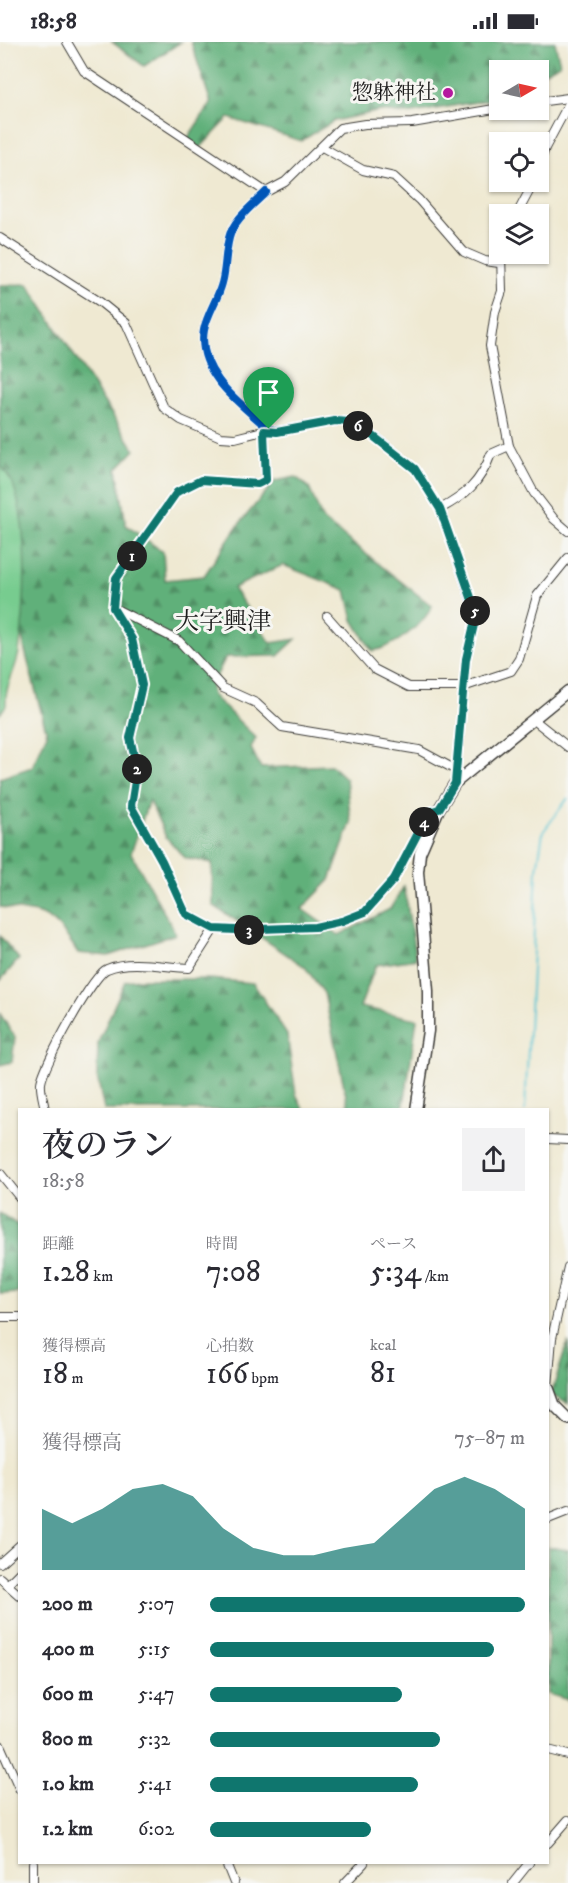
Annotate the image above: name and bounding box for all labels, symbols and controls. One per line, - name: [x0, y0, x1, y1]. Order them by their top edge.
- text: 18:58: [30, 8, 77, 35]
- north arrow: [489, 60, 549, 120]
- map controls: [489, 60, 549, 264]
- place label: 惣躰神社: [352, 80, 436, 106]
- marker: 惣躰神社: [441, 86, 455, 100]
- button: locate: [489, 132, 549, 192]
- button: layers: [489, 204, 549, 264]
- pin: [243, 367, 294, 429]
- icon: arrive: [252, 376, 285, 409]
- pin: 6: [343, 411, 373, 441]
- text: 6: [354, 416, 362, 436]
- pin: 1: [117, 541, 147, 571]
- text: 1: [129, 546, 135, 566]
- pin: 5: [460, 596, 490, 626]
- text: 5: [471, 601, 479, 621]
- district label: 大字興津: [175, 607, 271, 637]
- pin: 2: [122, 754, 152, 784]
- text: 2: [133, 759, 141, 779]
- pin: 4: [409, 807, 439, 837]
- text: 4: [419, 812, 429, 832]
- pin: 3: [234, 915, 264, 945]
- text: 3: [246, 920, 252, 940]
- text: 夜のラン: [42, 1126, 174, 1167]
- button: share: [462, 1128, 525, 1191]
- text: 18:58: [42, 1169, 84, 1194]
- text: 距離: [42, 1234, 74, 1254]
- text: 時間: [206, 1234, 238, 1254]
- text: ペース: [370, 1234, 417, 1254]
- text: 1.28: [42, 1254, 90, 1291]
- text: 7:08: [206, 1254, 261, 1291]
- text: 5:34: [370, 1254, 421, 1291]
- text: km: [90, 1266, 113, 1286]
- text: /km: [421, 1266, 449, 1286]
- text: kcal: [370, 1335, 396, 1355]
- text: 獲得標高: [42, 1336, 106, 1356]
- text: 心拍数: [206, 1336, 254, 1356]
- text: 81: [370, 1355, 396, 1392]
- text: 18: [42, 1356, 68, 1393]
- text: 166: [206, 1356, 248, 1393]
- text: m: [68, 1368, 83, 1388]
- text: bpm: [248, 1368, 279, 1388]
- text: 75–87 m: [454, 1426, 525, 1451]
- text: 獲得標高: [42, 1431, 122, 1456]
- text: 200 m: [42, 1592, 93, 1617]
- text: 5:07: [138, 1592, 174, 1617]
- text: 400 m: [42, 1637, 94, 1662]
- text: 5:15: [138, 1637, 170, 1662]
- text: 600 m: [42, 1682, 93, 1707]
- text: 5:47: [138, 1682, 175, 1707]
- text: 800 m: [42, 1727, 93, 1752]
- text: 5:32: [138, 1727, 170, 1752]
- text: 1.0 km: [42, 1772, 94, 1797]
- text: 5:41: [138, 1772, 172, 1797]
- text: 1.2 km: [42, 1817, 93, 1842]
- text: 6:02: [138, 1817, 174, 1842]

